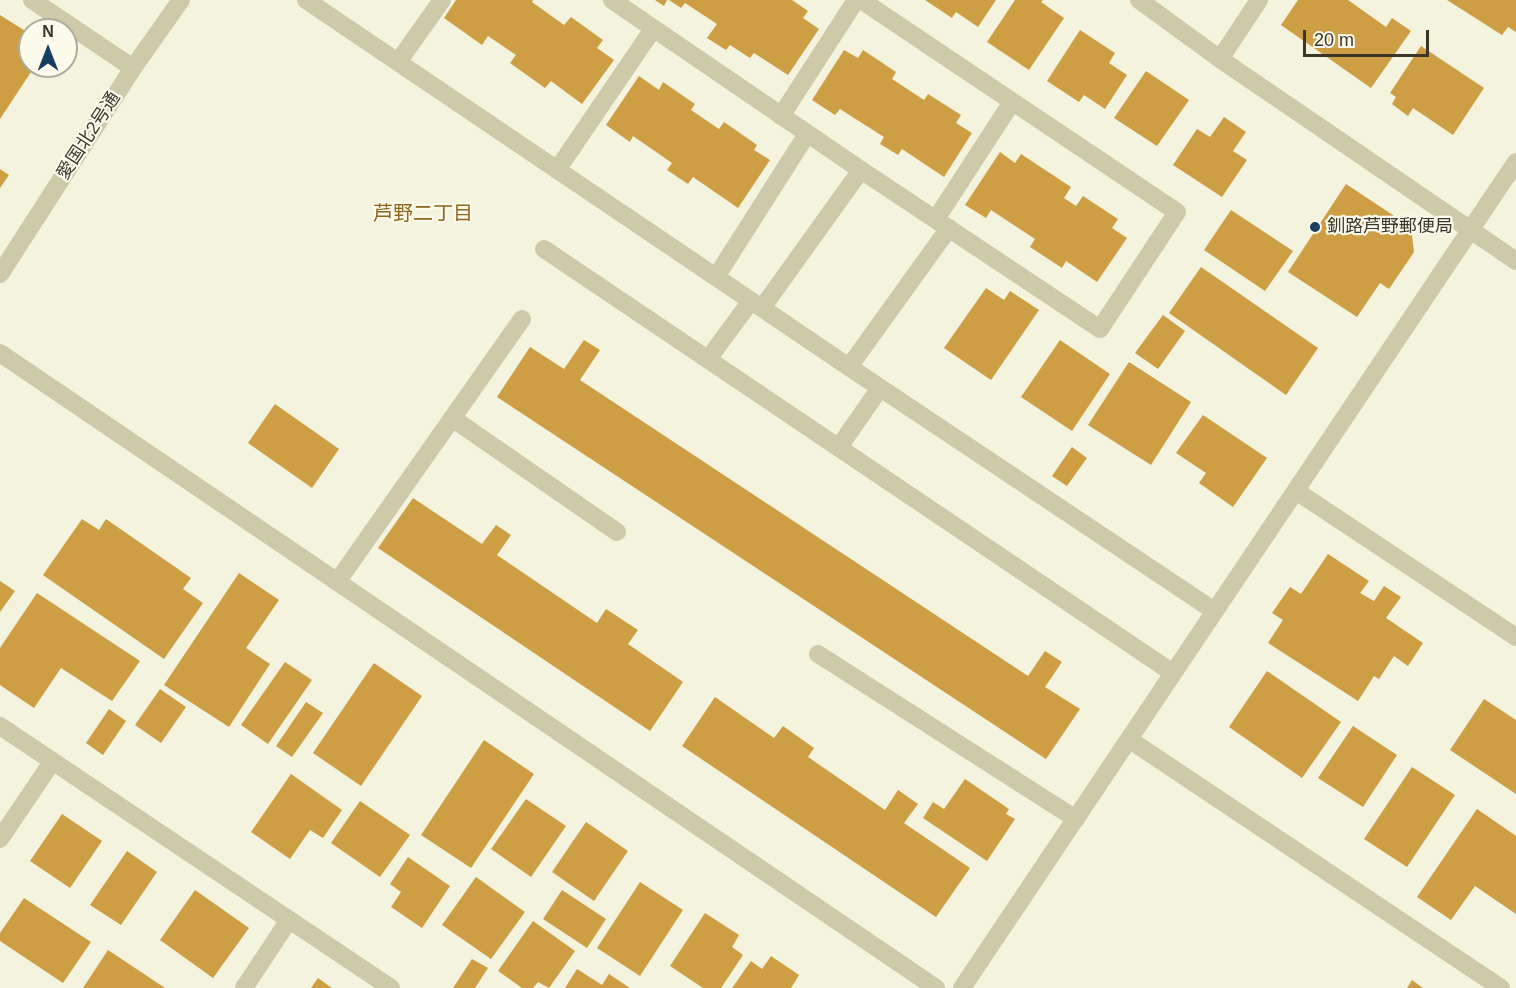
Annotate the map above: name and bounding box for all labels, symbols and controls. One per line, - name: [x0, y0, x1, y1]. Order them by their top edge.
- north arrow: [18, 18, 78, 78]
- scale bar: [1306, 18, 1432, 56]
- text: N: [42, 23, 54, 40]
- text: 20 m: [1314, 30, 1354, 50]
- street label: 愛国北2号通: [53, 88, 125, 184]
- district label: 芦野二丁目: [373, 202, 473, 226]
- place label: 釧路芦野郵便局: [1327, 216, 1453, 238]
- marker: 釧路芦野郵便局: [1308, 220, 1322, 234]

